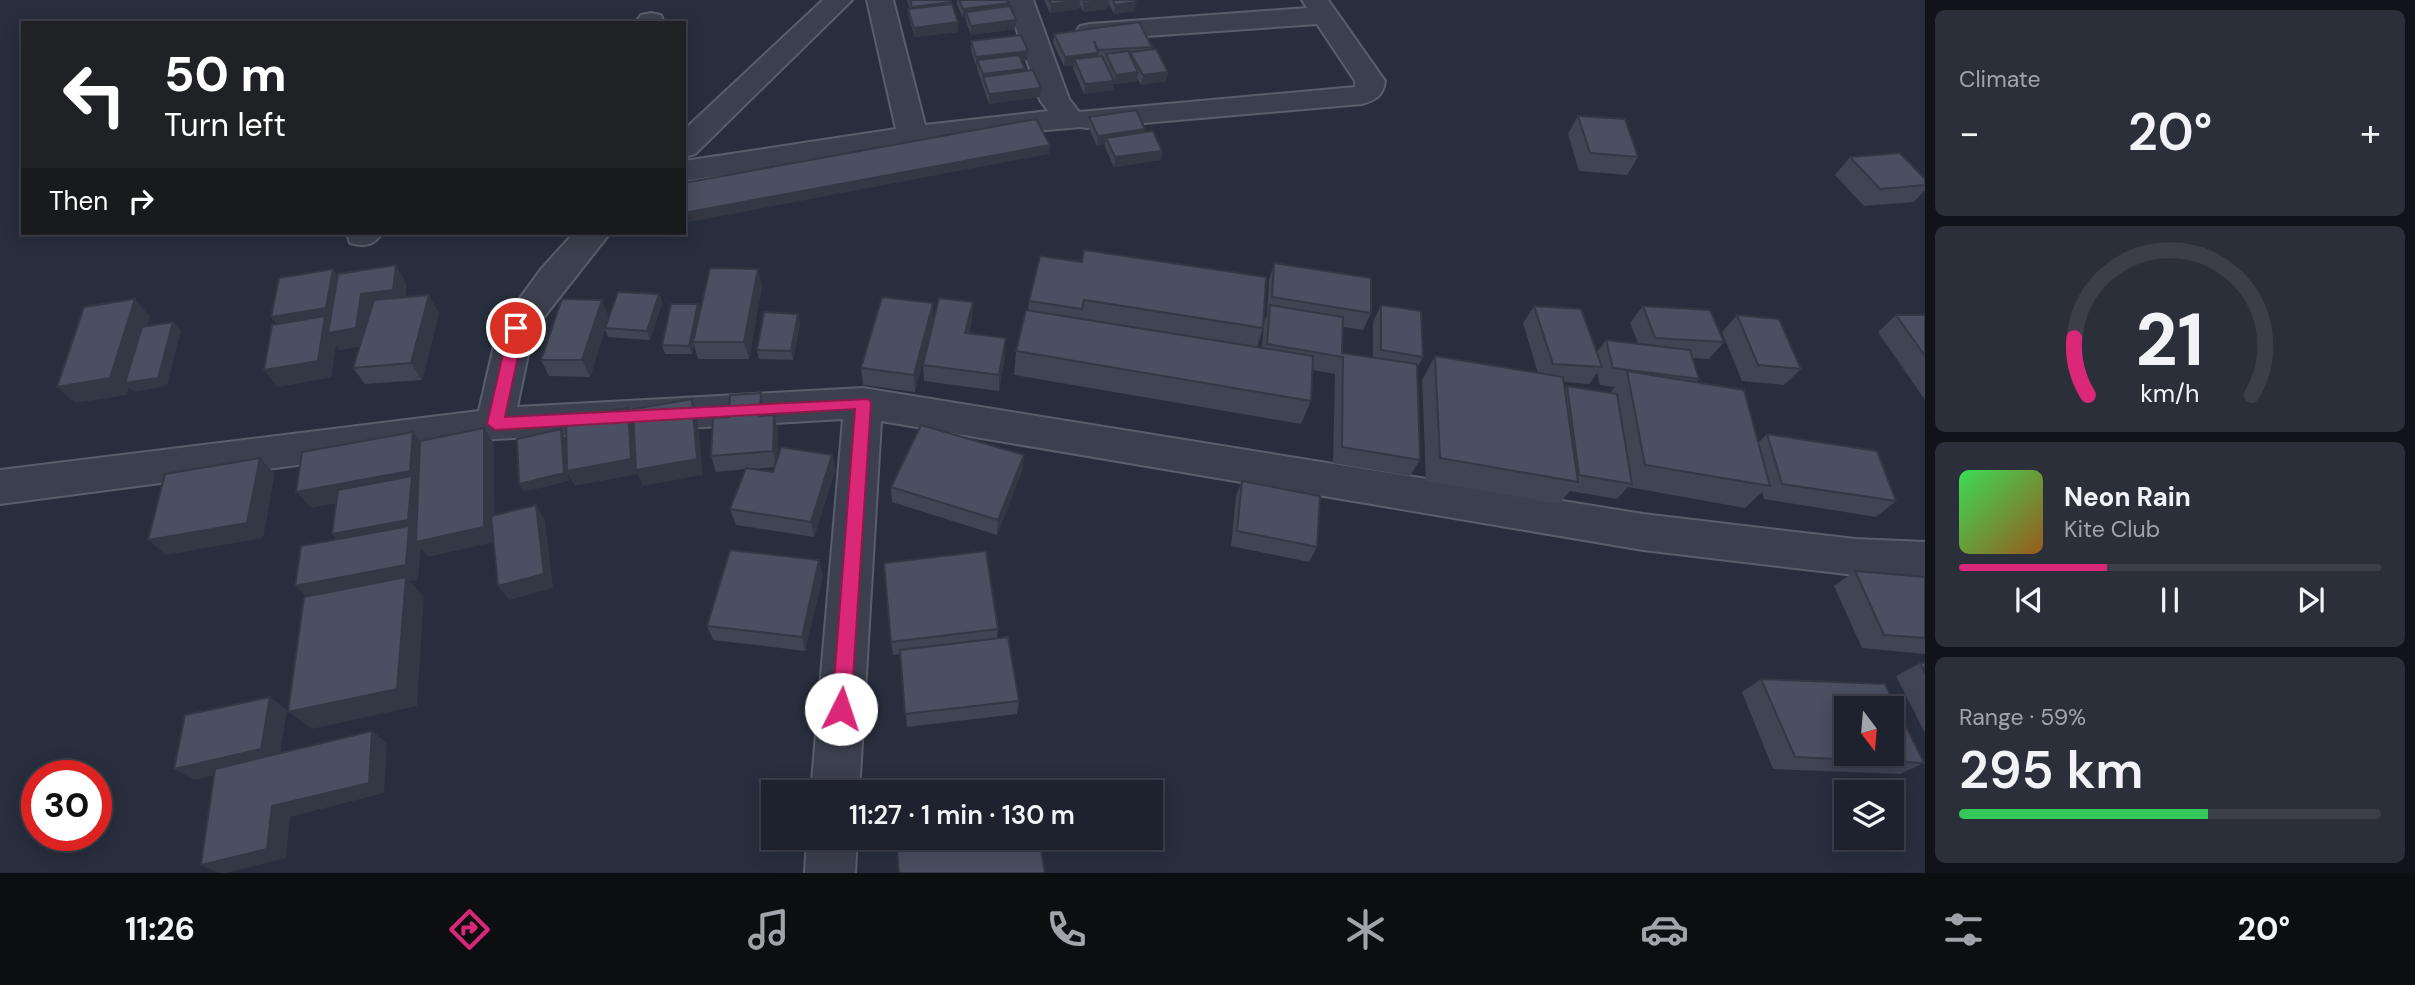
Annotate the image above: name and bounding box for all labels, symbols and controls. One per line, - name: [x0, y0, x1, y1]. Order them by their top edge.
- text: 50 m: [164, 42, 287, 106]
- icon: left: [49, 49, 140, 140]
- text: Climate: [1959, 64, 2041, 94]
- text: 20°: [2128, 98, 2212, 166]
- text: Turn left: [164, 104, 286, 146]
- text: −: [1959, 108, 1980, 158]
- text: +: [2360, 108, 2381, 158]
- icon: right: [122, 182, 160, 220]
- text: Then: [49, 184, 108, 218]
- text: 21: [2136, 293, 2204, 388]
- pin: [486, 298, 546, 358]
- icon: arrive: [497, 309, 535, 347]
- text: km/h: [2140, 376, 2200, 409]
- text: Neon Rain: [2064, 480, 2191, 514]
- text: Kite Club: [2064, 514, 2160, 544]
- icon: previous: [2010, 581, 2048, 619]
- icon: pause: [2151, 581, 2189, 619]
- icon: next: [2292, 581, 2330, 619]
- position arrow: [804, 672, 878, 746]
- north arrow: [1834, 696, 1904, 766]
- map controls: [1834, 696, 1904, 850]
- text: Range · 59%: [1959, 702, 2086, 732]
- text: 295 km: [1959, 736, 2144, 804]
- speed limit sign: 30: [21, 760, 112, 851]
- button: layers: [1834, 780, 1904, 850]
- text: 11:27 · 1 min · 130 m: [849, 798, 1075, 832]
- icon: directions: [445, 905, 494, 954]
- icon: music: [744, 905, 793, 954]
- icon: phone: [1042, 905, 1091, 954]
- icon: climate: [1341, 905, 1390, 954]
- icon: car: [1640, 905, 1689, 954]
- icon: filters: [1939, 905, 1988, 954]
- text: 11:26: [125, 908, 195, 950]
- text: 20°: [2238, 908, 2290, 950]

